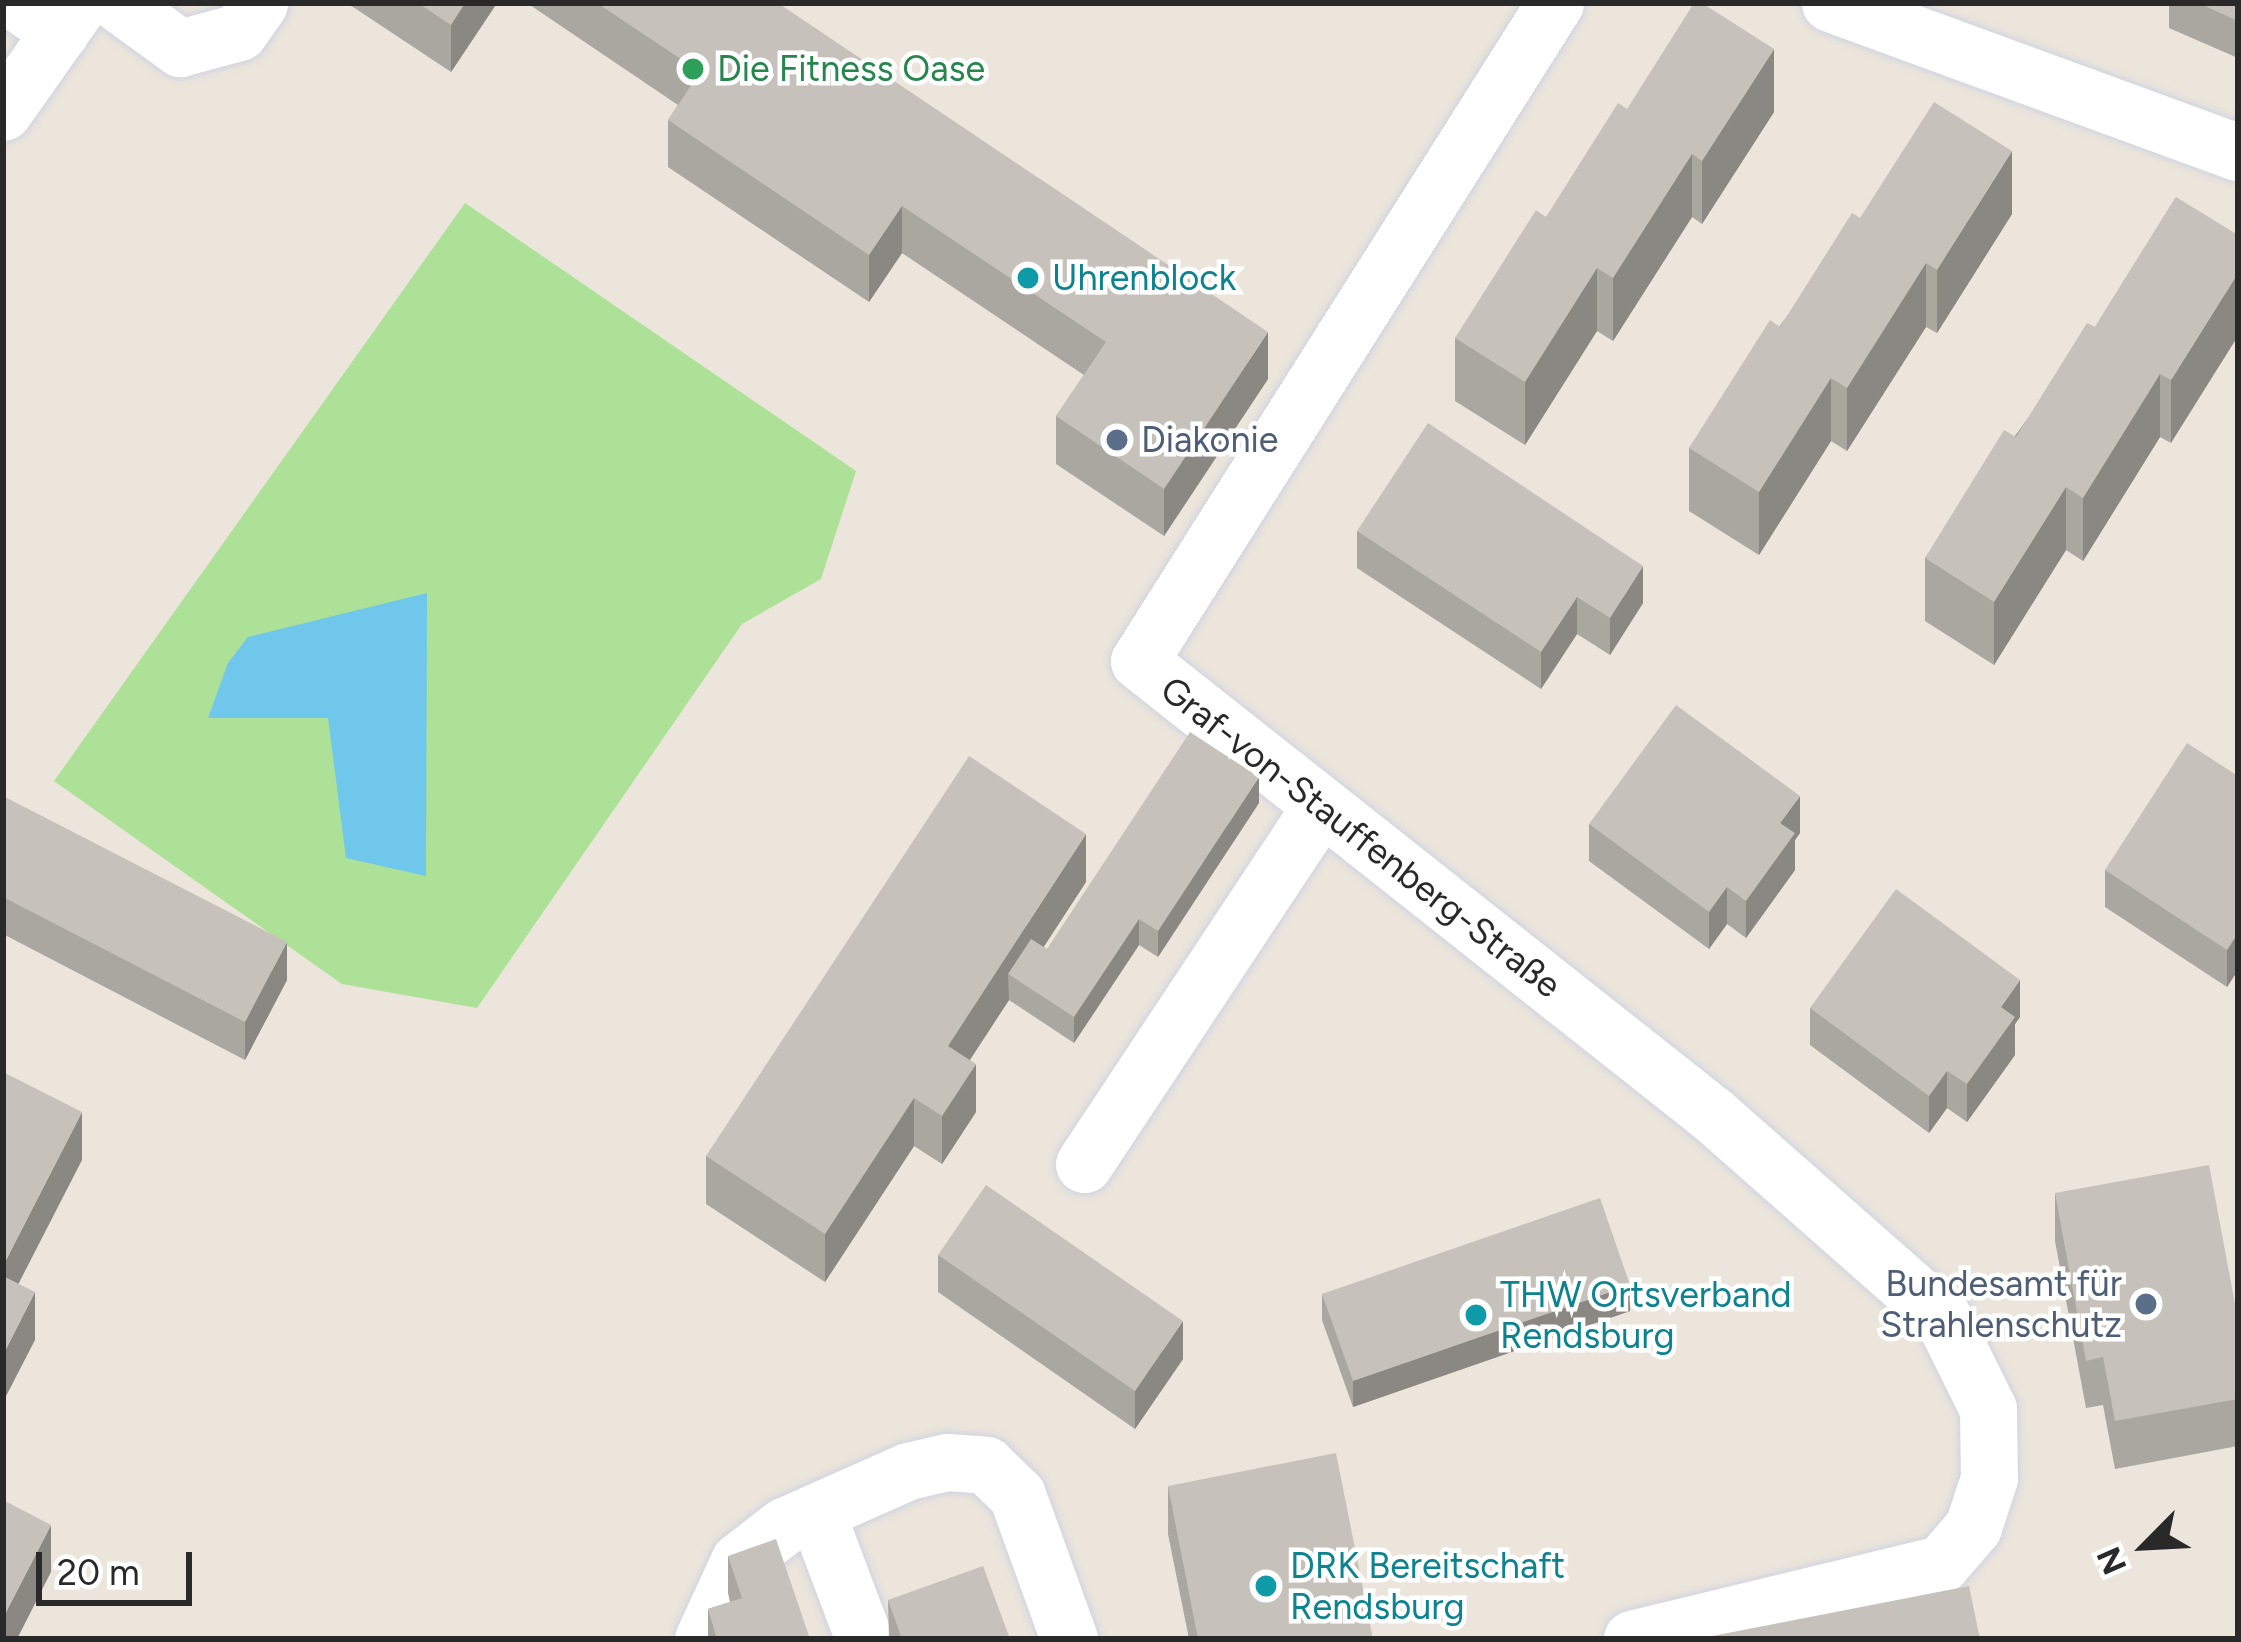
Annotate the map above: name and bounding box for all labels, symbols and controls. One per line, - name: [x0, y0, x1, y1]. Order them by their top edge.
- place label: Die Fitness Oase: [717, 47, 985, 91]
- marker: Die Fitness Oase: [680, 56, 706, 82]
- place label: Uhrenblock: [1052, 256, 1236, 300]
- marker: Uhrenblock: [1015, 265, 1041, 291]
- place label: Diakonie: [1141, 418, 1279, 462]
- marker: Diakonie: [1104, 427, 1130, 453]
- street label: Graf-von-Stauffenberg-Straße: [1152, 667, 1570, 1007]
- place label: Bundesamt für Strahlenschutz: [1880, 1261, 2122, 1346]
- place label: THW Ortsverband Rendsburg: [1500, 1272, 1792, 1357]
- marker: Bundesamt für Strahlenschutz: [2133, 1291, 2159, 1317]
- marker: THW Ortsverband Rendsburg: [1463, 1302, 1489, 1328]
- north arrow: [2085, 1486, 2205, 1606]
- scale bar: [42, 1528, 198, 1602]
- text: N: [2089, 1541, 2135, 1580]
- place label: DRK Bereitschaft Rendsburg: [1290, 1543, 1565, 1628]
- text: 20 m: [57, 1551, 140, 1594]
- marker: DRK Bereitschaft Rendsburg: [1253, 1573, 1279, 1599]

